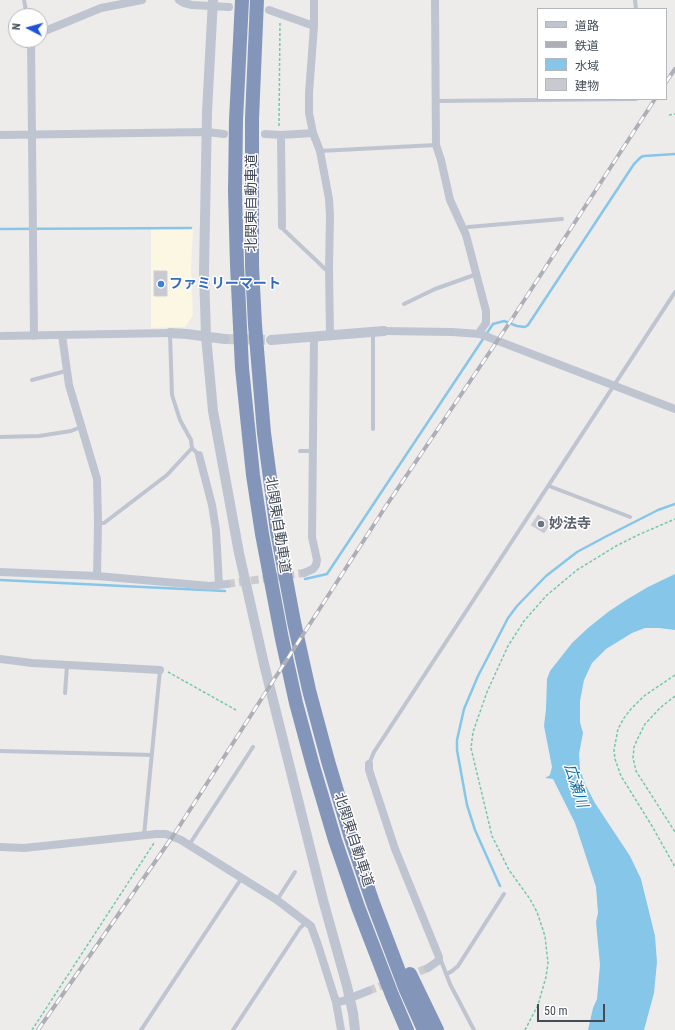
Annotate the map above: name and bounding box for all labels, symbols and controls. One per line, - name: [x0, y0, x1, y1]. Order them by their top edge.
- north arrow: [8, 8, 48, 48]
- legend: [537, 8, 667, 100]
- text: 道路: [575, 19, 599, 33]
- text: N: [10, 23, 23, 31]
- text: 鉄道: [575, 39, 599, 53]
- text: 水域: [575, 59, 599, 73]
- text: 建物: [575, 79, 599, 93]
- street label: 北関東自動車道: [244, 154, 260, 252]
- place label: ファミリーマート: [169, 276, 281, 292]
- marker: ファミリーマート: [156, 279, 166, 289]
- street label: 北関東自動車道: [261, 475, 293, 575]
- place label: 妙法寺: [549, 516, 591, 532]
- marker: 妙法寺: [536, 519, 546, 529]
- water label: 広瀬川: [559, 762, 591, 810]
- street label: 北関東自動車道: [330, 791, 376, 889]
- scale bar: [539, 996, 607, 1022]
- text: 50 m: [544, 1004, 568, 1018]

